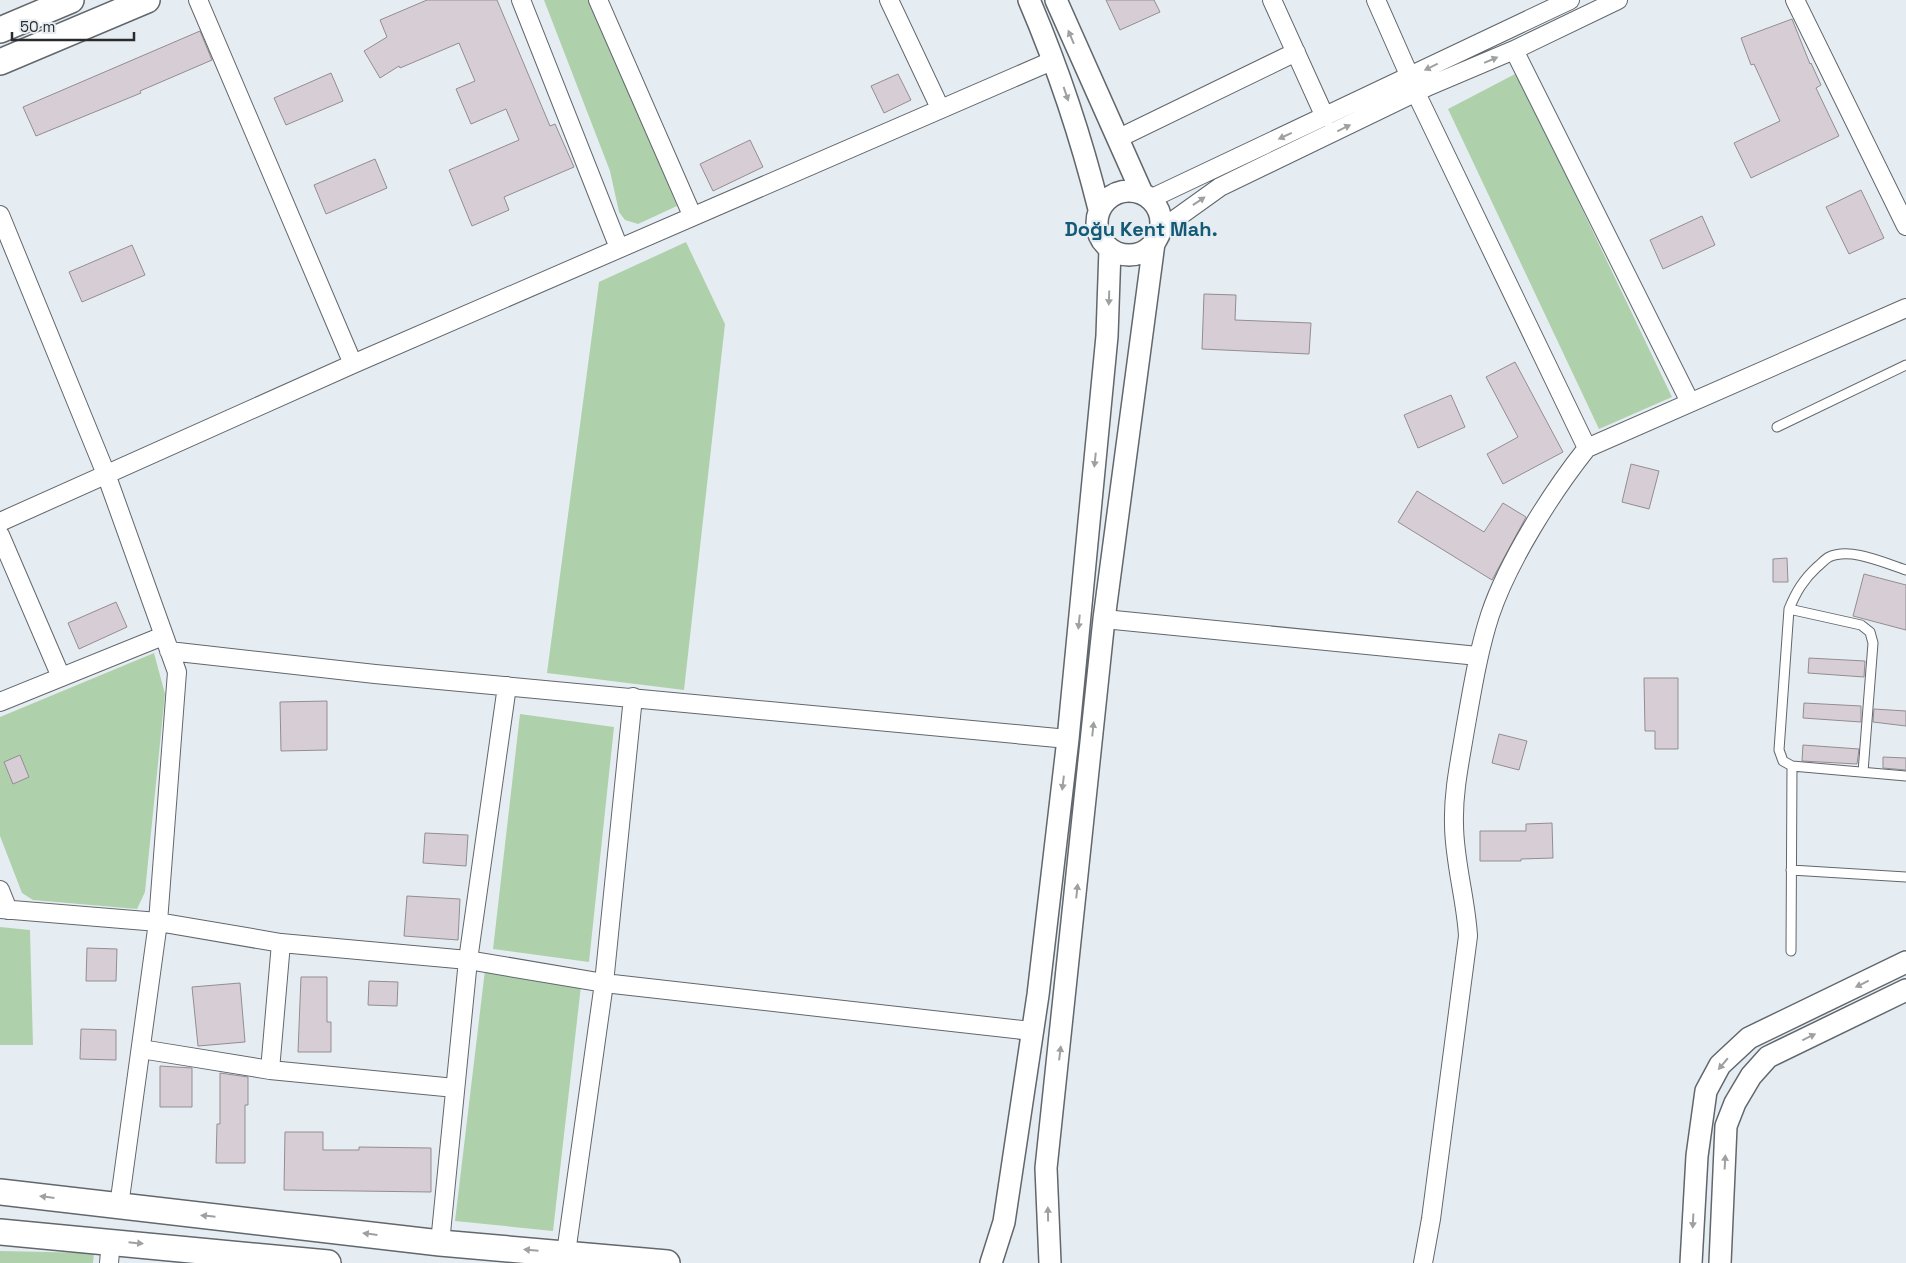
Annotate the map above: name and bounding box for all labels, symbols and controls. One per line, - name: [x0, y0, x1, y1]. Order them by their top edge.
- scale bar: [12, 10, 135, 42]
- text: 50 m: [20, 17, 55, 36]
- one-way arrow: [1067, 30, 1075, 44]
- one-way arrow: [1484, 55, 1498, 63]
- one-way arrow: [1424, 63, 1438, 71]
- one-way arrow: [1063, 87, 1070, 102]
- one-way arrow: [1337, 124, 1351, 132]
- one-way arrow: [1277, 132, 1292, 141]
- one-way arrow: [1192, 196, 1206, 206]
- district label: Doğu Kent Mah.: [1064, 216, 1218, 242]
- one-way arrow: [1104, 290, 1112, 306]
- one-way arrow: [1091, 452, 1099, 468]
- one-way arrow: [1075, 614, 1083, 630]
- one-way arrow: [1090, 721, 1098, 737]
- one-way arrow: [1059, 776, 1067, 792]
- one-way arrow: [1073, 883, 1081, 899]
- one-way arrow: [1855, 980, 1869, 988]
- one-way arrow: [1802, 1033, 1816, 1041]
- one-way arrow: [1056, 1044, 1064, 1060]
- one-way arrow: [1717, 1057, 1728, 1070]
- one-way arrow: [1721, 1154, 1729, 1170]
- one-way arrow: [38, 1193, 54, 1201]
- one-way arrow: [1043, 1206, 1051, 1222]
- one-way arrow: [200, 1212, 216, 1220]
- one-way arrow: [1689, 1213, 1697, 1229]
- one-way arrow: [361, 1230, 377, 1238]
- one-way arrow: [128, 1239, 144, 1247]
- one-way arrow: [523, 1246, 539, 1254]

